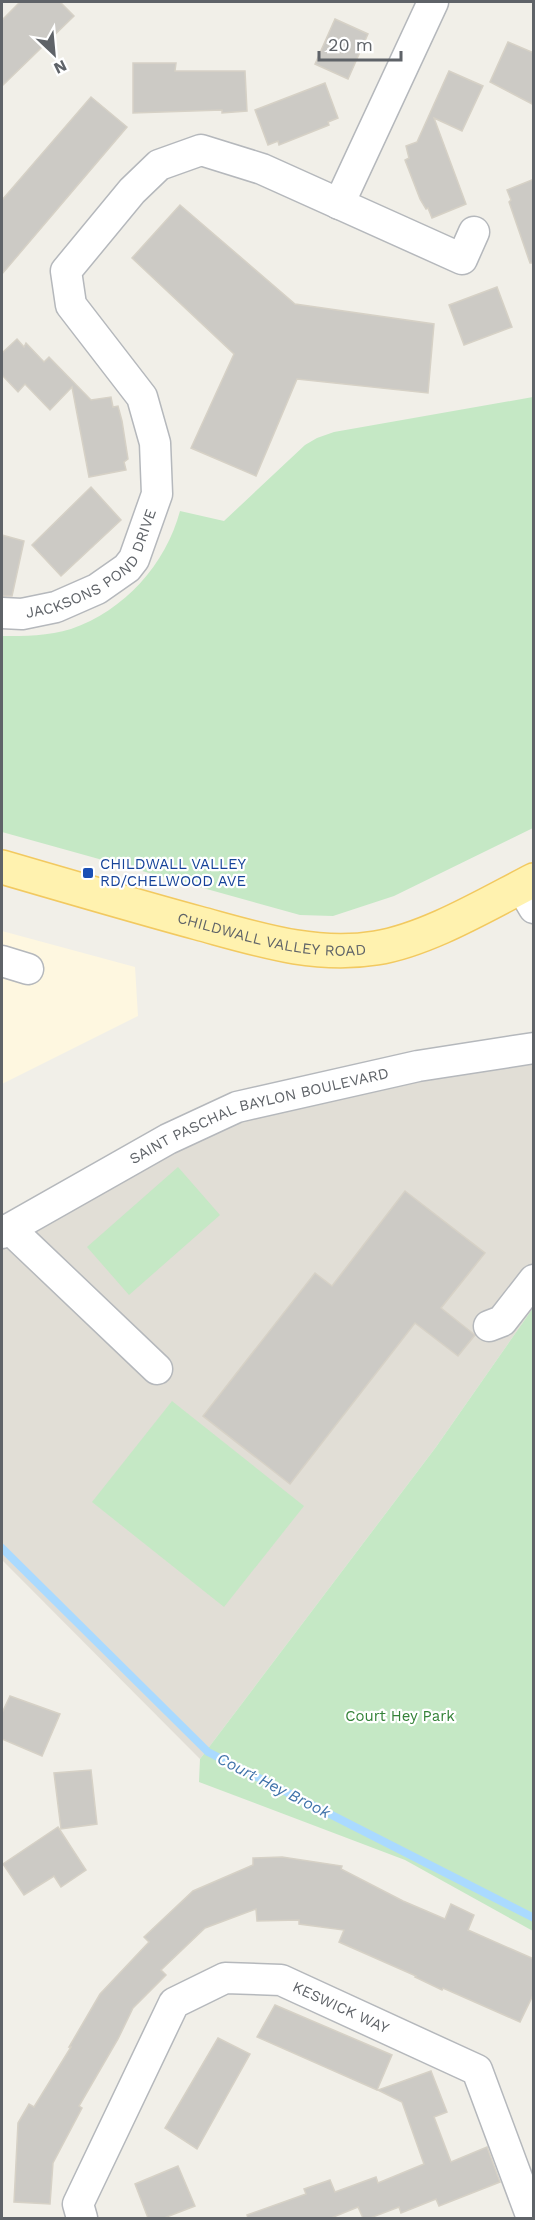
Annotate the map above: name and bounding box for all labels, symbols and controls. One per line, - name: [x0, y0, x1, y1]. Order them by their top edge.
- north arrow: [24, 24, 84, 84]
- scale bar: [319, 24, 402, 62]
- text: 20 m: [328, 34, 373, 55]
- text: N: [51, 56, 70, 78]
- street label: JACKSONS POND DRIVE: [24, 506, 160, 622]
- place label: CHILDWALL VALLEY RD/CHELWOOD AVE: [100, 855, 246, 890]
- marker: CHILDWALL VALLEY RD/CHELWOOD AVE: [81, 866, 95, 880]
- street label: CHILDWALL VALLEY ROAD: [175, 909, 367, 960]
- street label: SAINT PASCHAL BAYLON BOULEVARD: [126, 1064, 390, 1168]
- park label: Court Hey Park: [345, 1707, 455, 1725]
- water label: Court Hey Brook: [214, 1749, 335, 1823]
- street label: KESWICK WAY: [290, 1978, 392, 2038]

